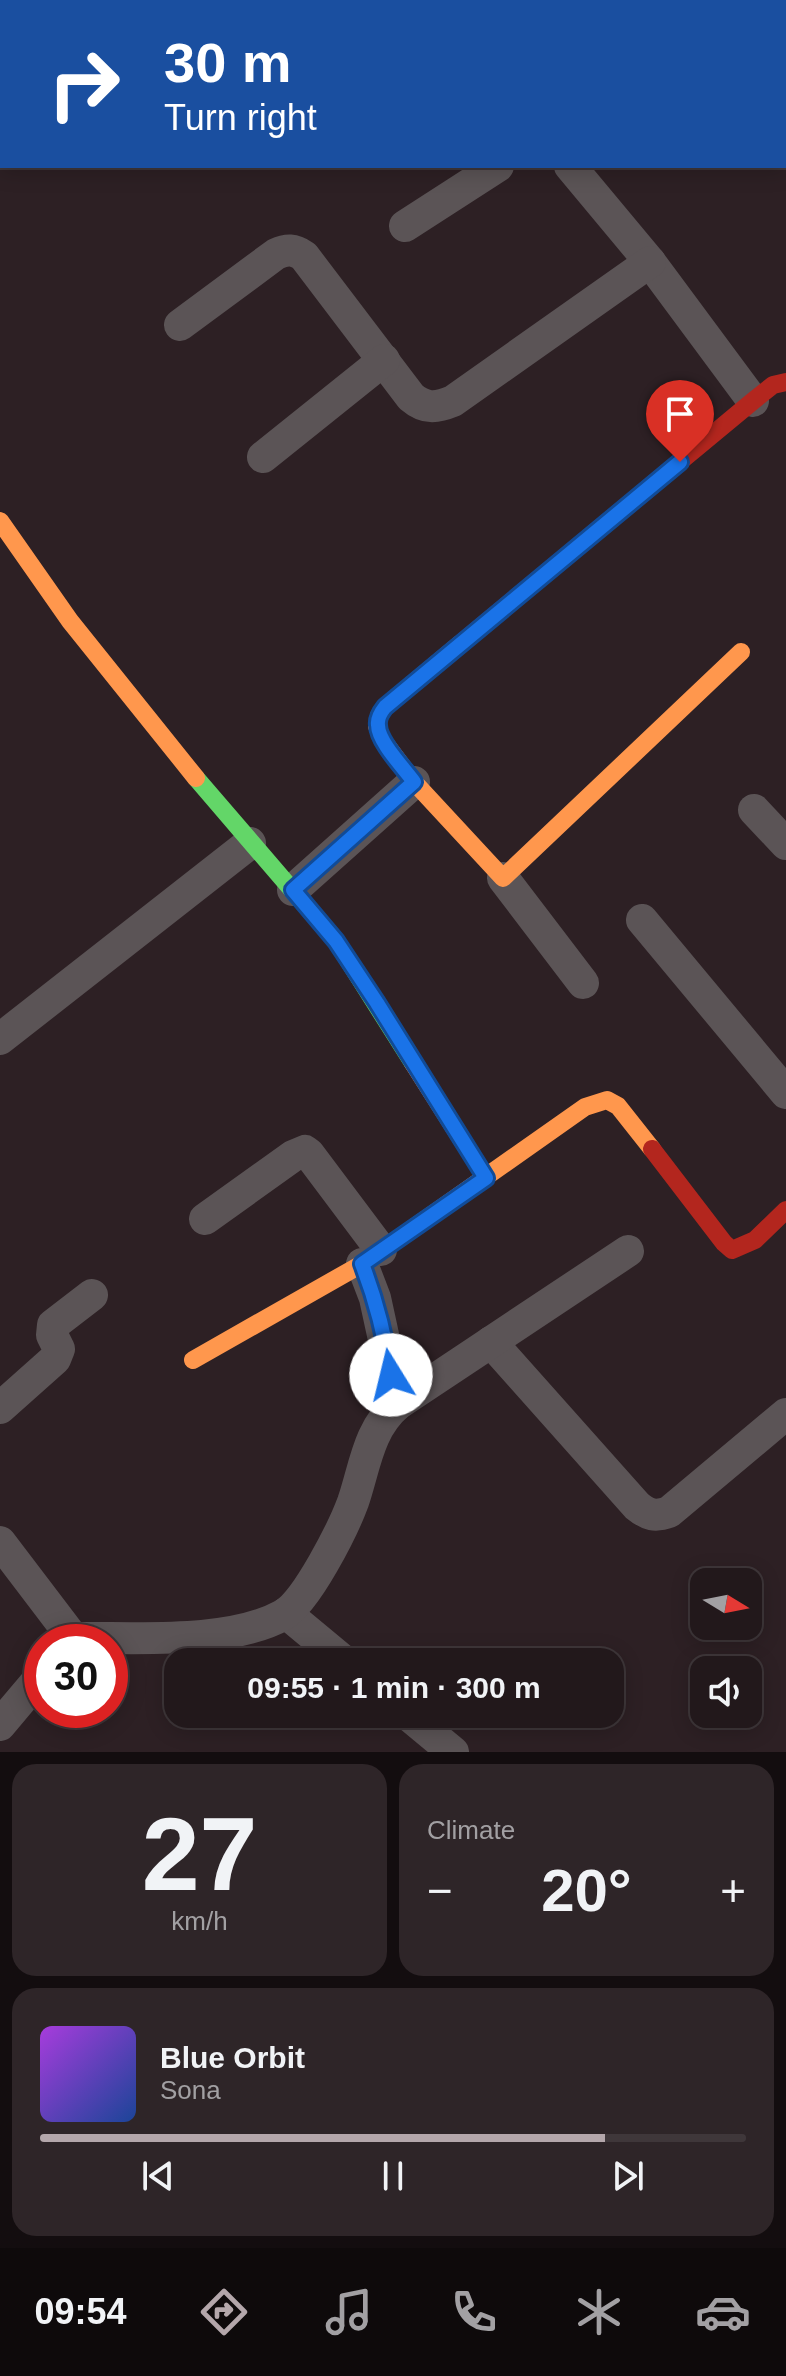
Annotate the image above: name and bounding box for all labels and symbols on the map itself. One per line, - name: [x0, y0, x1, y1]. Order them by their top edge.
- pin: [646, 380, 714, 462]
- position arrow: [349, 1333, 433, 1417]
- north arrow: [690, 1568, 762, 1640]
- speed limit sign: 30: [24, 1624, 128, 1728]

